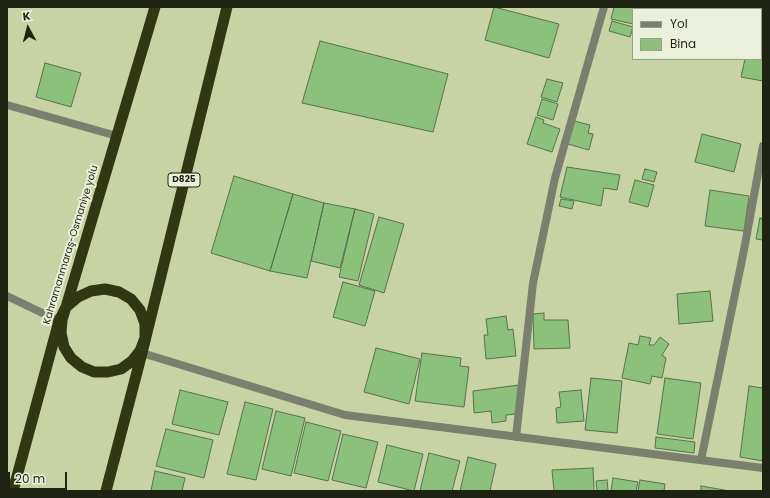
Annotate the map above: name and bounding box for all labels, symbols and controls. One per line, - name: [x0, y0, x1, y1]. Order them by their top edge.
- north arrow: [8, 8, 48, 48]
- text: K: [22, 8, 31, 24]
- legend: [632, 8, 762, 60]
- text: Yol: [670, 15, 688, 32]
- text: Bina: [670, 35, 696, 52]
- street label: Kahramanmaraş-Osmaniye yolu: [41, 164, 101, 326]
- road number: D825: [168, 173, 200, 187]
- scale bar: [10, 464, 69, 490]
- text: 20 m: [15, 470, 45, 487]

